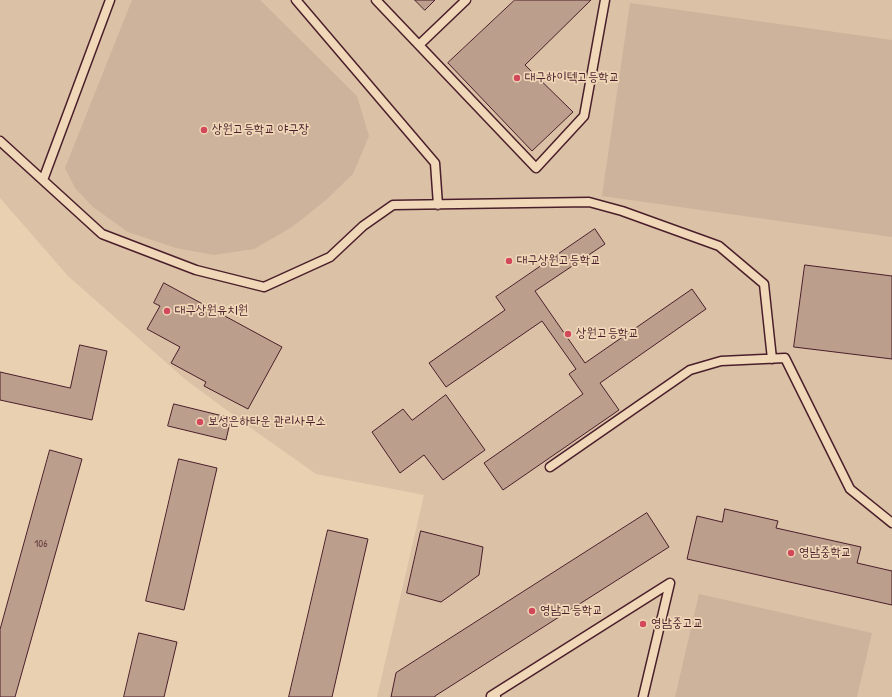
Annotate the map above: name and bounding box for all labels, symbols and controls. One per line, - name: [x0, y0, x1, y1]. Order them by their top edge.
- place label: 대구하이텍고등학교: [525, 70, 619, 86]
- marker: 대구하이텍고등학교: [512, 73, 522, 83]
- place label: 상원고등학교 야구장: [212, 122, 309, 138]
- marker: 상원고등학교 야구장: [199, 125, 209, 135]
- place label: 대구상원고등학교: [517, 253, 601, 269]
- marker: 대구상원고등학교: [504, 256, 514, 266]
- place label: 대구상원유치원: [175, 303, 248, 319]
- marker: 대구상원유치원: [162, 306, 172, 316]
- place label: 상원고등학교: [576, 326, 639, 342]
- marker: 상원고등학교: [563, 329, 573, 339]
- place label: 보성은하타운 관리사무소: [208, 414, 326, 430]
- marker: 보성은하타운 관리사무소: [195, 417, 205, 427]
- house number: 106: [34, 537, 48, 551]
- place label: 영남중학교: [799, 545, 851, 561]
- marker: 영남중학교: [786, 548, 796, 558]
- place label: 영남고등학교: [540, 603, 603, 619]
- marker: 영남고등학교: [527, 606, 537, 616]
- place label: 영남중고교: [651, 616, 703, 632]
- marker: 영남중고교: [638, 619, 648, 629]

